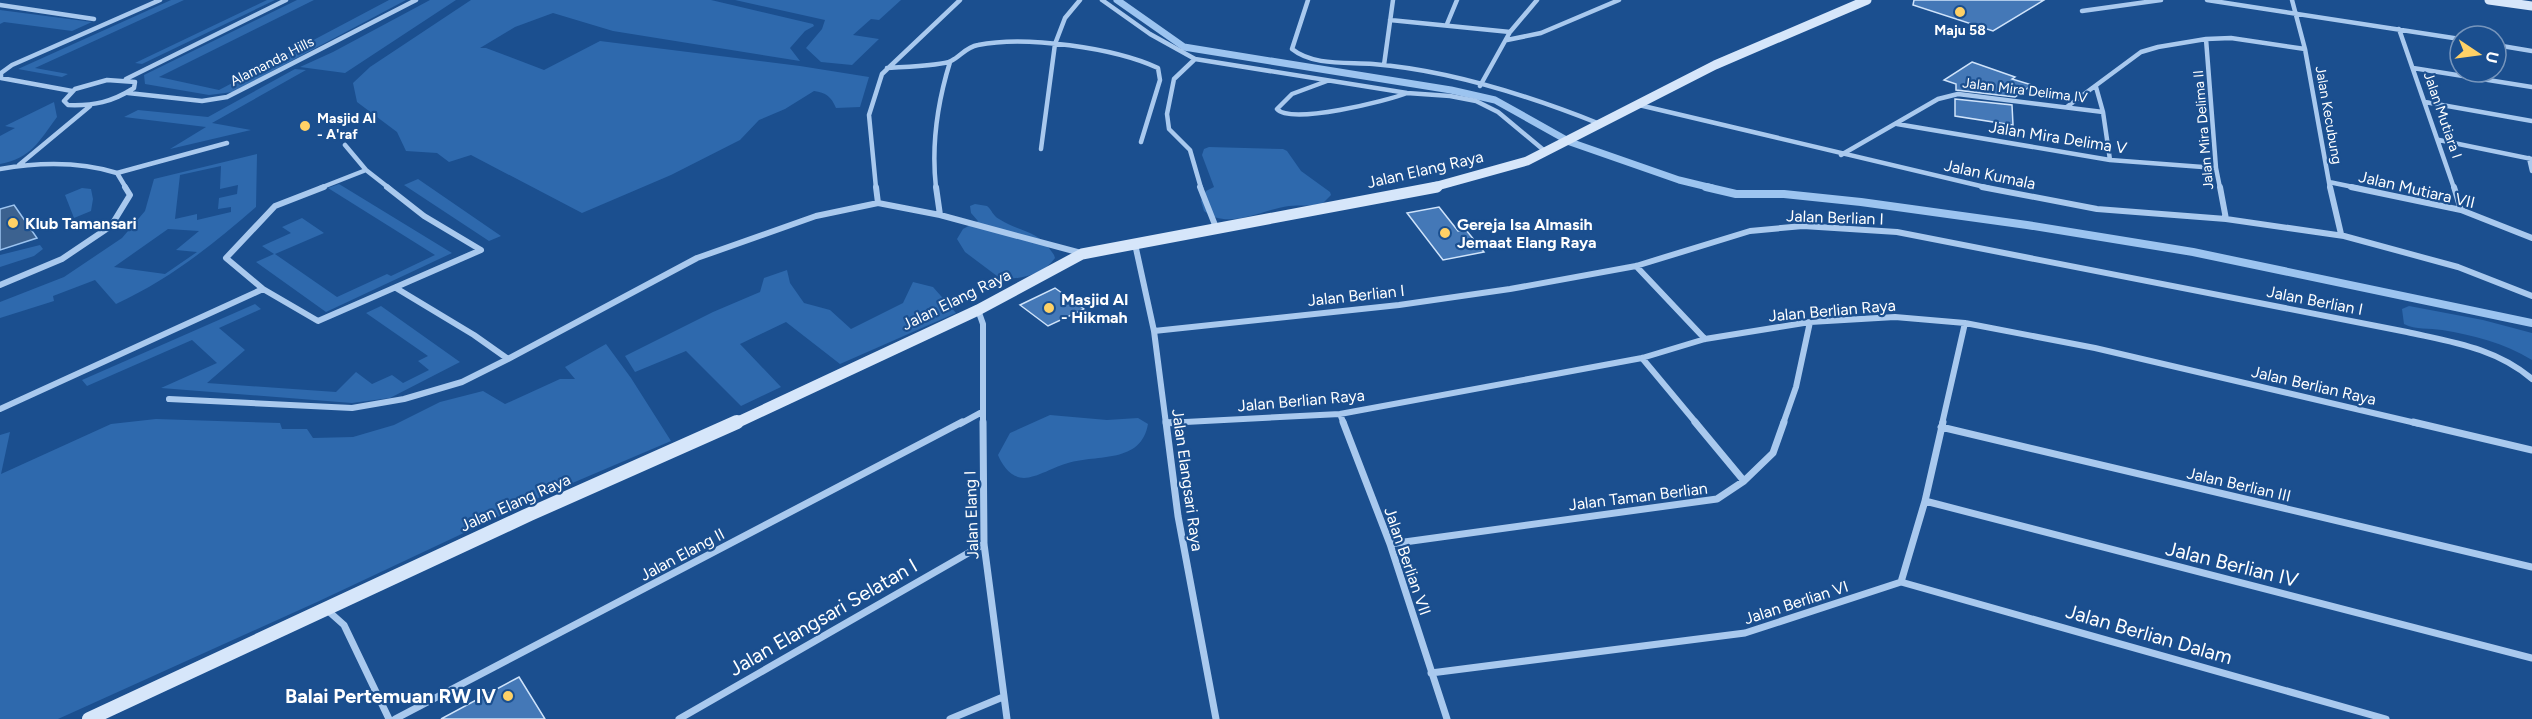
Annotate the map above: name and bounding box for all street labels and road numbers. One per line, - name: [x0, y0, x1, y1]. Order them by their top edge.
- street label: Alamanda Hills: [227, 33, 317, 90]
- street label: Jalan Kecubung: [2312, 65, 2346, 165]
- street label: Jalan Mira Delima II: [2190, 69, 2217, 190]
- street label: Jalan Mutiara I: [2420, 70, 2465, 161]
- street label: Jalan Mira Delima IV: [1961, 74, 2089, 107]
- street label: Jalan Mira Delima V: [1988, 117, 2128, 158]
- street label: Jalan Elang Raya: [1365, 147, 1485, 192]
- street label: Jalan Kumala: [1942, 156, 2037, 193]
- street label: Jalan Mutiara VII: [2357, 167, 2477, 212]
- street label: Jalan Berlian I: [1786, 206, 1884, 229]
- street label: Jalan Elang Raya: [899, 265, 1014, 334]
- street label: Jalan Berlian I: [1307, 281, 1406, 310]
- street label: Jalan Berlian I: [2265, 282, 2365, 319]
- street label: Jalan Berlian Raya: [1768, 295, 1896, 326]
- street label: Jalan Berlian Raya: [2250, 362, 2378, 409]
- street label: Jalan Berlian Raya: [1237, 385, 1365, 416]
- street label: Jalan Elangsari Raya: [1168, 408, 1207, 552]
- street label: Jalan Berlian III: [2185, 463, 2293, 506]
- street label: Jalan Elang Raya: [457, 470, 573, 535]
- street label: Jalan Elang I: [960, 470, 983, 560]
- street label: Jalan Taman Berlian: [1567, 479, 1709, 514]
- street label: Jalan Berlian VII: [1380, 505, 1435, 618]
- street label: Jalan Elang II: [637, 524, 728, 585]
- street label: Jalan Berlian IV: [2163, 536, 2301, 592]
- street label: Jalan Elangsari Selatan I: [725, 553, 921, 681]
- street label: Jalan Berlian VI: [1742, 577, 1851, 628]
- street label: Jalan Berlian Dalam: [2063, 599, 2235, 669]

